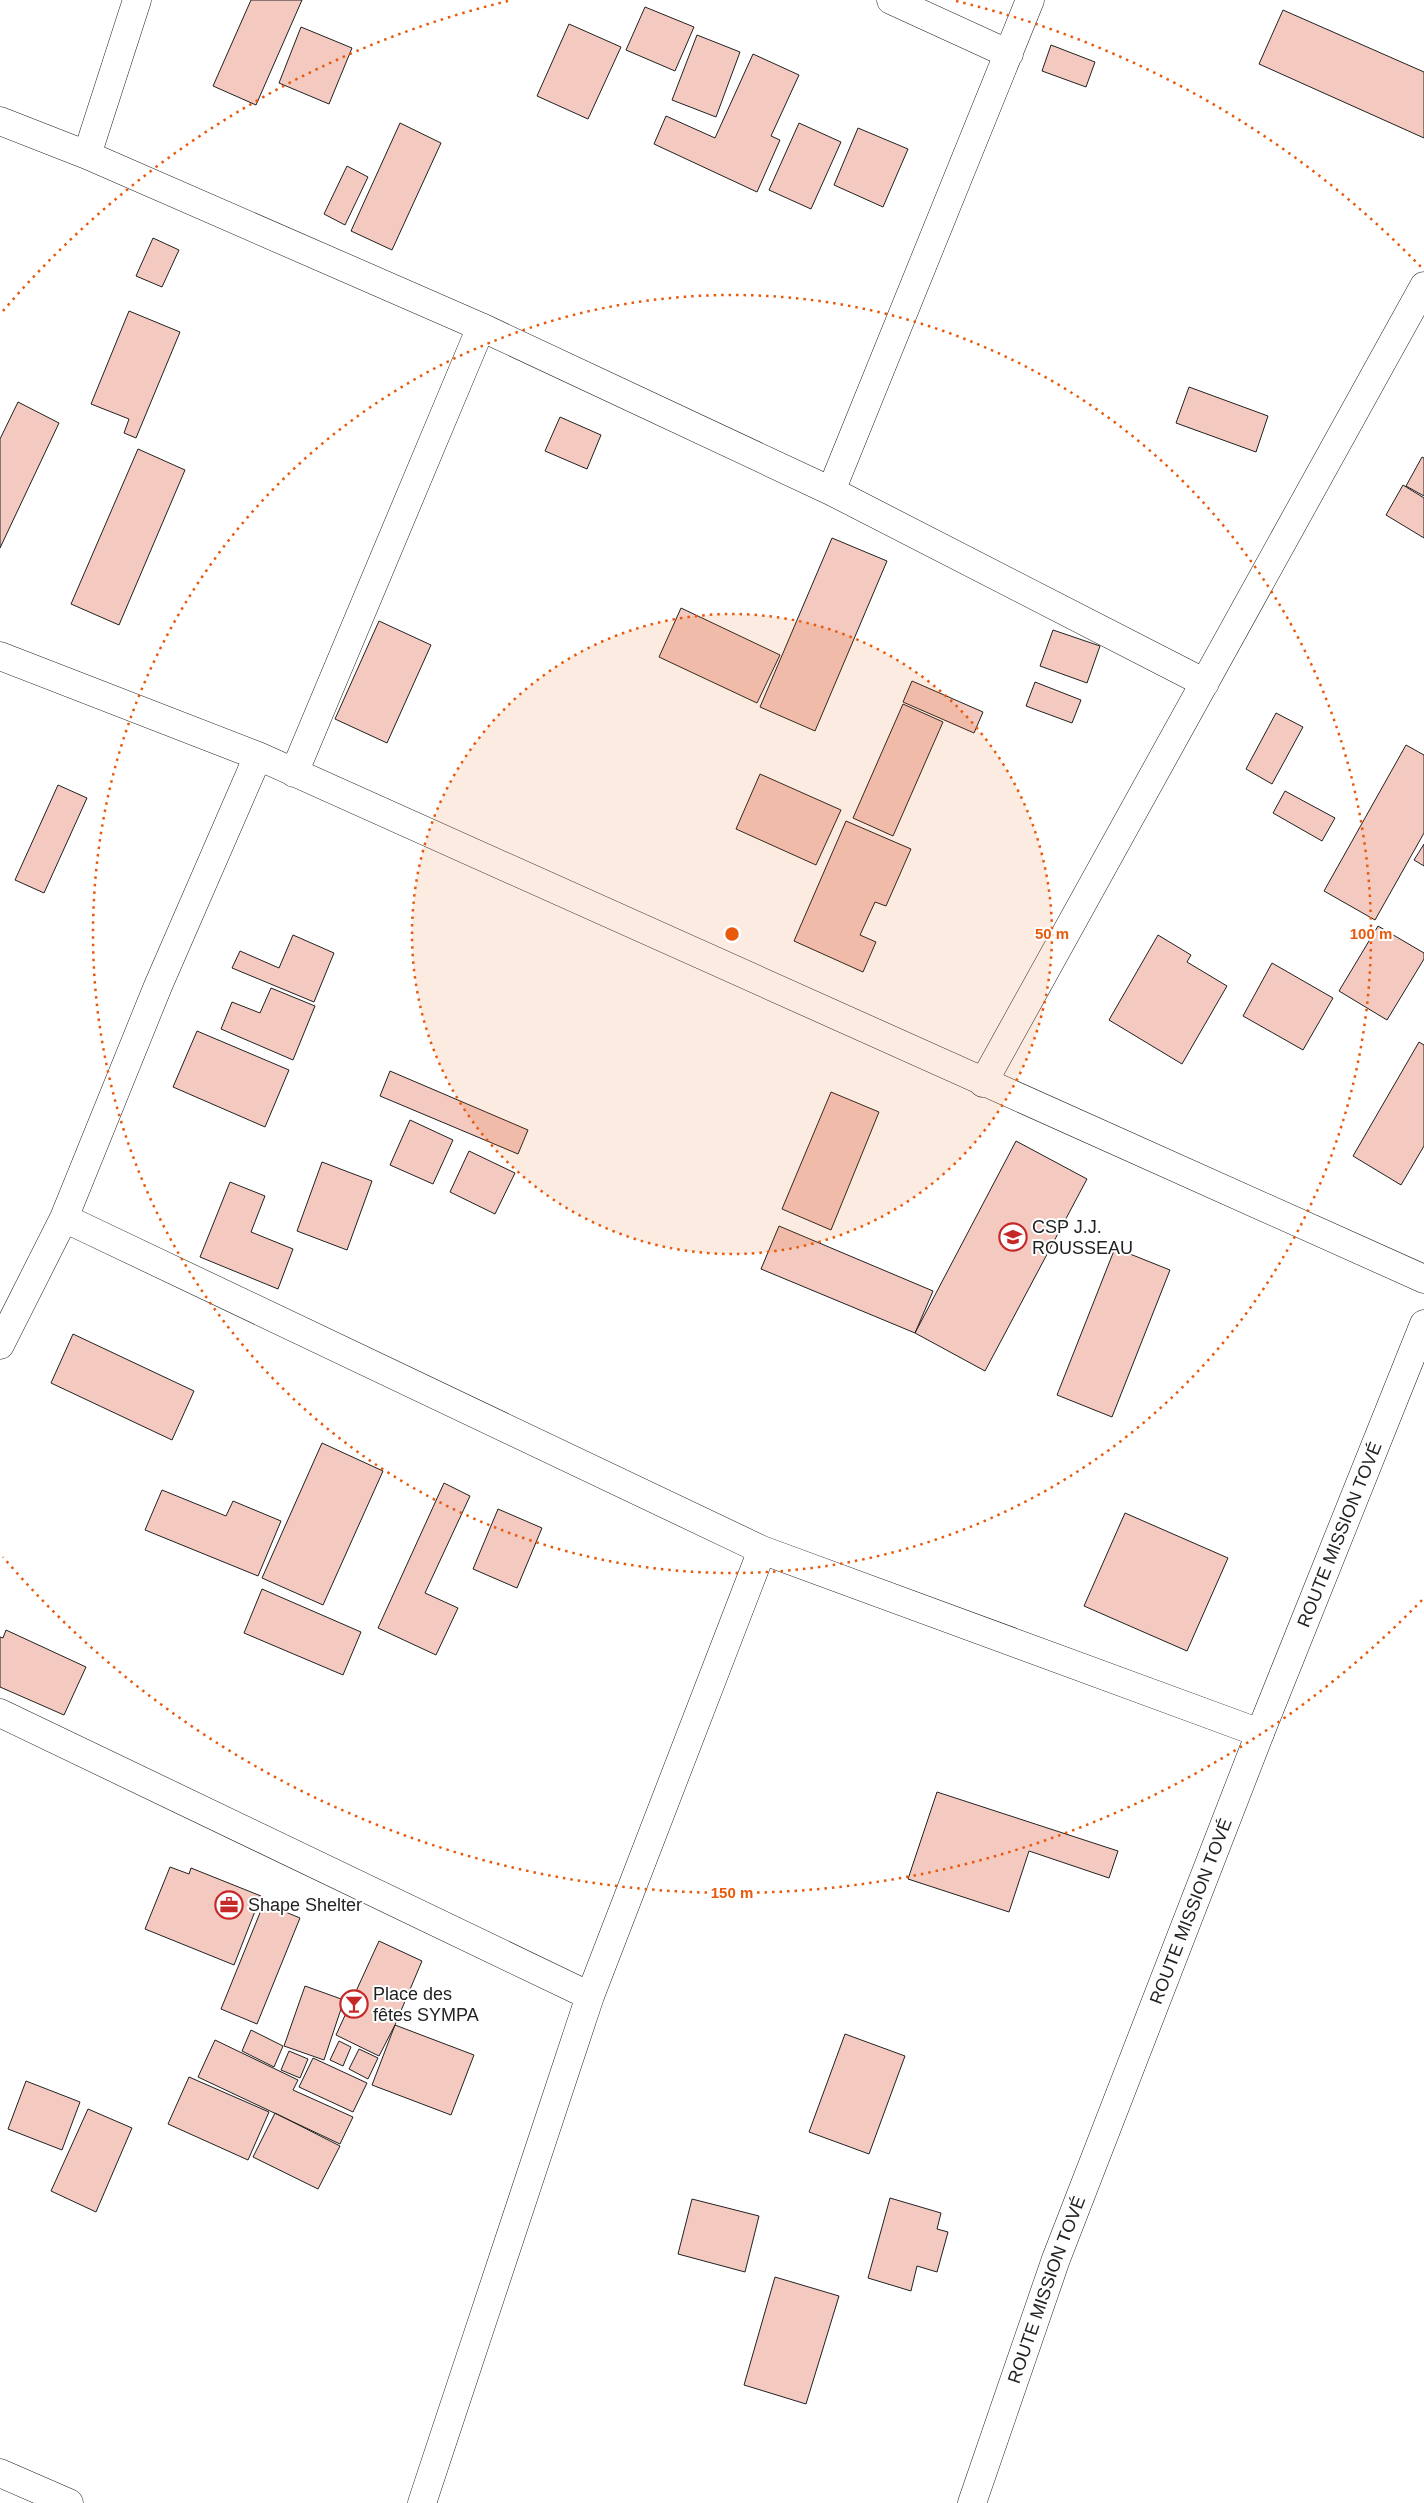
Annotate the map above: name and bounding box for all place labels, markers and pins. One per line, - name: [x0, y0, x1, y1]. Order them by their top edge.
- centre of rings: [723, 925, 741, 943]
- place label: CSP J.J. ROUSSEAU: [1032, 1217, 1133, 1258]
- school or university icon: CSP J.J. ROUSSEAU: [998, 1222, 1028, 1252]
- office icon: Shape Shelter: [214, 1890, 244, 1920]
- place label: Shape Shelter: [248, 1895, 362, 1915]
- place label: Place des fêtes SYMPA: [373, 1984, 479, 2025]
- bar icon: Place des fêtes SYMPA: [339, 1989, 369, 2019]

